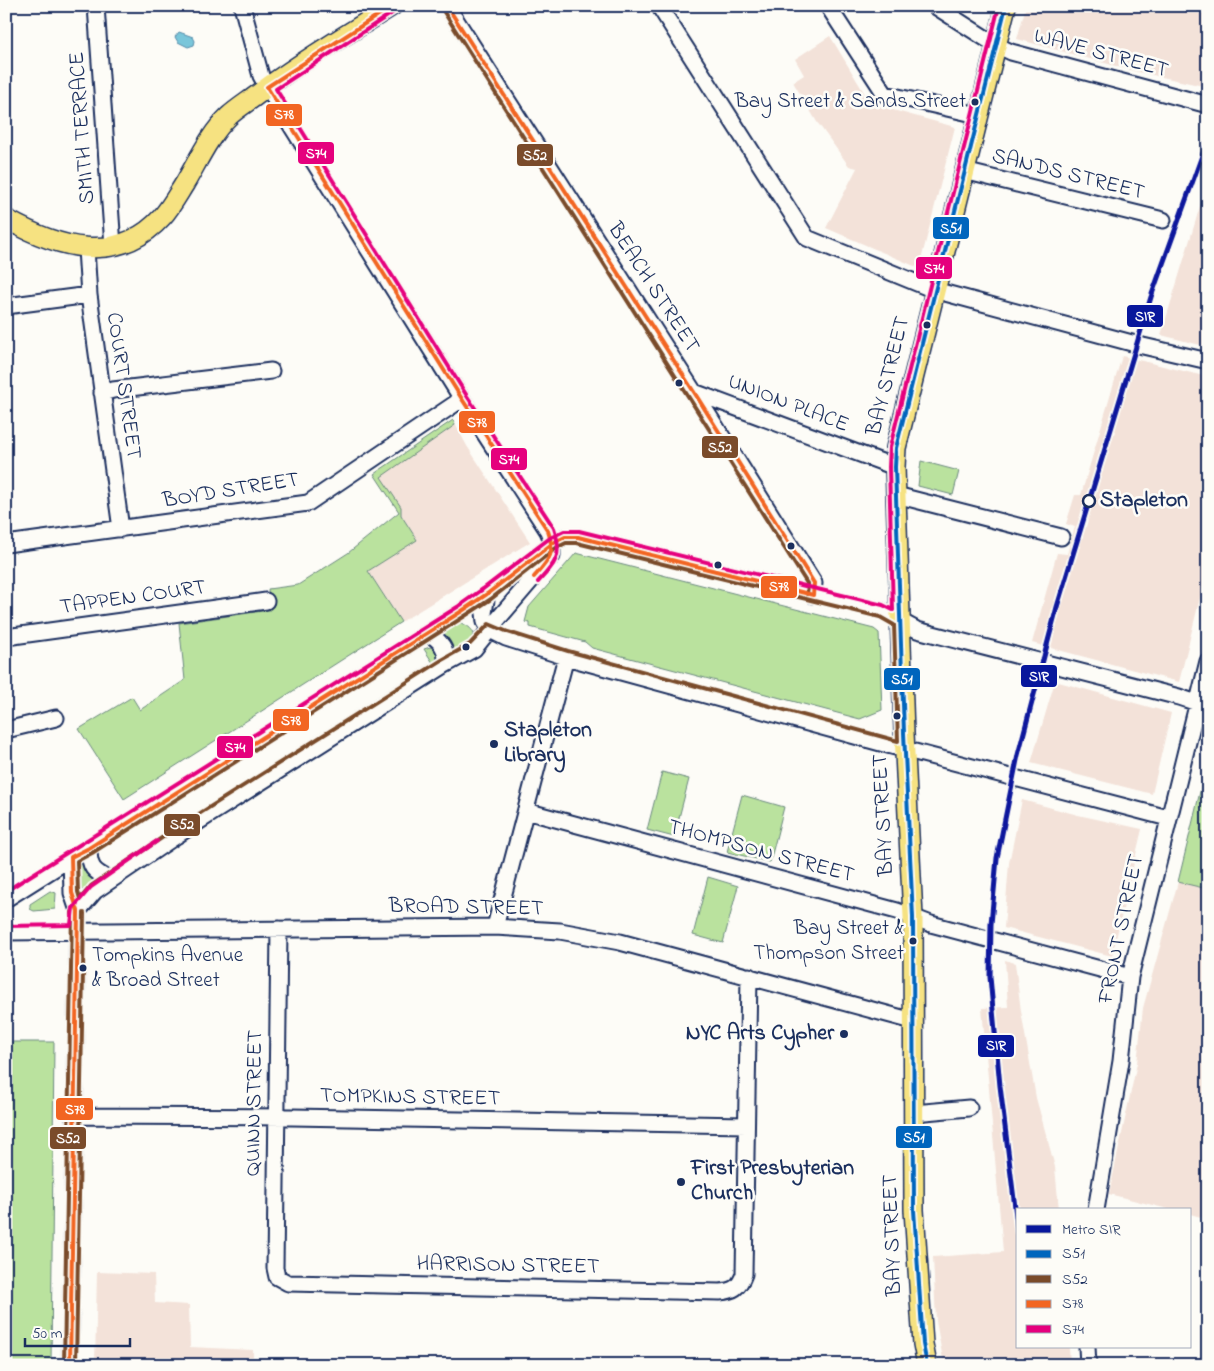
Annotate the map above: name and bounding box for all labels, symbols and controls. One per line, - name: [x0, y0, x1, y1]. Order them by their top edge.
- street label: WAVE STREET: [1030, 21, 1172, 87]
- street label: SMITH TERRACE: [62, 51, 104, 205]
- place label: Bay Street & Sands Street: [734, 87, 966, 119]
- marker: Bay Street & Sands Street: [970, 97, 980, 107]
- line badge: S78: [265, 103, 303, 127]
- text: S78: [274, 105, 295, 126]
- line badge: S74: [297, 141, 335, 165]
- street label: SANDS STREET: [988, 141, 1148, 210]
- line badge: S52: [516, 143, 554, 167]
- text: S74: [306, 144, 326, 165]
- text: S52: [523, 146, 547, 167]
- street label: BEACH STREET: [598, 215, 708, 360]
- line badge: S51: [932, 216, 970, 240]
- text: S51: [940, 219, 962, 240]
- line badge: S74: [915, 256, 953, 280]
- text: S74: [924, 259, 944, 280]
- line badge: SIR: [1126, 304, 1164, 328]
- text: SIR: [1135, 307, 1156, 328]
- street label: COURT STREET: [97, 310, 149, 462]
- street label: BAY STREET: [858, 313, 919, 440]
- unlabelled marker: [922, 320, 932, 330]
- street label: UNION PLACE: [723, 366, 853, 442]
- unlabelled marker: [674, 378, 684, 388]
- line badge: S78: [458, 410, 496, 434]
- text: S78: [467, 413, 488, 434]
- line badge: S52: [701, 435, 739, 459]
- text: S52: [708, 438, 732, 459]
- line badge: S74: [490, 447, 528, 471]
- text: S74: [499, 450, 519, 471]
- street label: BOYD STREET: [160, 464, 302, 518]
- place label: Stapleton: [1100, 485, 1188, 517]
- marker: Stapleton: [1082, 494, 1096, 508]
- unlabelled marker: [786, 541, 796, 551]
- unlabelled marker: [713, 560, 723, 570]
- street label: TAPPEN COURT: [58, 572, 209, 624]
- line badge: S78: [760, 575, 798, 599]
- text: S78: [769, 577, 790, 598]
- unlabelled marker: [461, 642, 471, 652]
- line badge: SIR: [1020, 664, 1058, 688]
- line badge: S51: [883, 667, 921, 691]
- text: SIR: [1029, 667, 1050, 688]
- text: S51: [891, 670, 913, 691]
- line badge: S78: [272, 708, 310, 732]
- text: S78: [281, 711, 302, 732]
- unlabelled marker: [892, 711, 902, 721]
- place label: Stapleton Library: [504, 715, 592, 773]
- line badge: S74: [216, 735, 254, 759]
- text: S74: [225, 738, 245, 759]
- marker: Stapleton Library: [488, 738, 500, 750]
- street label: BAY STREET: [865, 753, 903, 878]
- street label: THOMPSON STREET: [664, 812, 858, 892]
- line badge: S52: [163, 813, 201, 837]
- text: S52: [170, 815, 194, 836]
- street label: FRONT STREET: [1090, 851, 1154, 1008]
- street label: BROAD STREET: [387, 891, 544, 925]
- place label: Bay Street & Thompson Street: [753, 914, 904, 969]
- marker: Bay Street & Thompson Street: [908, 936, 918, 946]
- place label: Tompkins Avenue & Broad Street: [92, 941, 244, 996]
- marker: Tompkins Avenue & Broad Street: [78, 963, 88, 973]
- place label: NYC Arts Cypher: [686, 1018, 835, 1051]
- marker: NYC Arts Cypher: [838, 1028, 850, 1040]
- street label: QUINN STREET: [238, 1029, 272, 1177]
- line badge: SIR: [977, 1034, 1015, 1058]
- text: SIR: [986, 1036, 1007, 1057]
- street label: TOMPKINS STREET: [320, 1080, 501, 1116]
- line badge: S78: [55, 1097, 94, 1121]
- text: S78: [65, 1100, 86, 1121]
- line badge: S51: [895, 1125, 933, 1149]
- line badge: S52: [49, 1126, 87, 1150]
- text: S51: [903, 1128, 925, 1149]
- text: S52: [56, 1129, 80, 1150]
- place label: First Presbyterian Church: [690, 1153, 854, 1210]
- street label: BAY STREET: [875, 1173, 911, 1298]
- marker: First Presbyterian Church: [675, 1176, 687, 1188]
- legend: [1016, 1208, 1192, 1348]
- text: Metro SIR: [1062, 1219, 1121, 1241]
- text: S51: [1062, 1243, 1085, 1265]
- street label: HARRISON STREET: [416, 1248, 600, 1284]
- text: S52: [1062, 1269, 1088, 1291]
- text: S78: [1062, 1293, 1084, 1315]
- scale bar: [25, 1316, 130, 1348]
- text: S74: [1062, 1319, 1084, 1341]
- text: 50 m: [32, 1323, 63, 1345]

